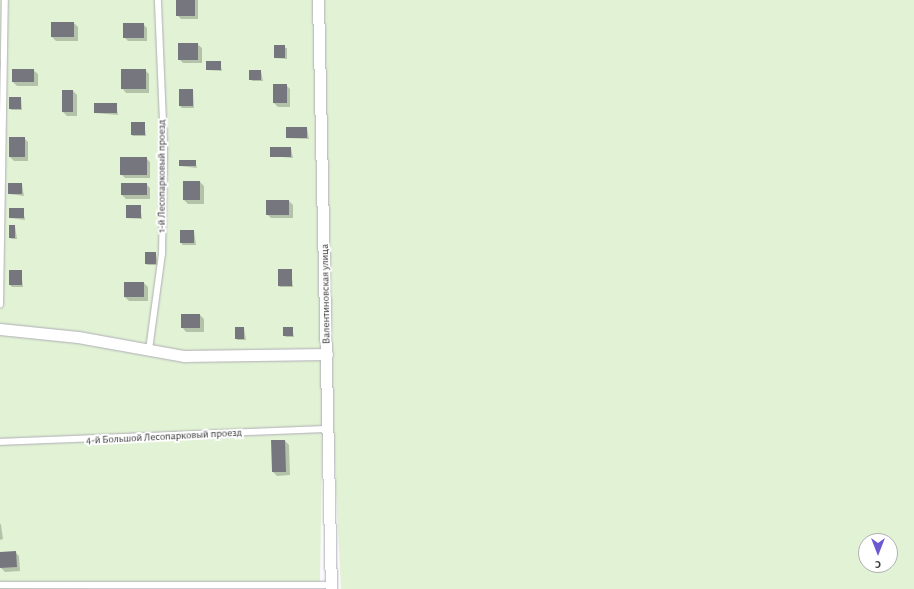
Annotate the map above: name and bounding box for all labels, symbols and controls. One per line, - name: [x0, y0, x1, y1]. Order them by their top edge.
- street label: 1-й Лесопарковый проезд: [155, 119, 169, 233]
- street label: Валентиновская улица: [319, 244, 333, 344]
- street label: 4-й Большой Лесопарковый проезд: [86, 426, 242, 448]
- north arrow: [858, 533, 898, 573]
- text: С: [875, 559, 881, 570]

